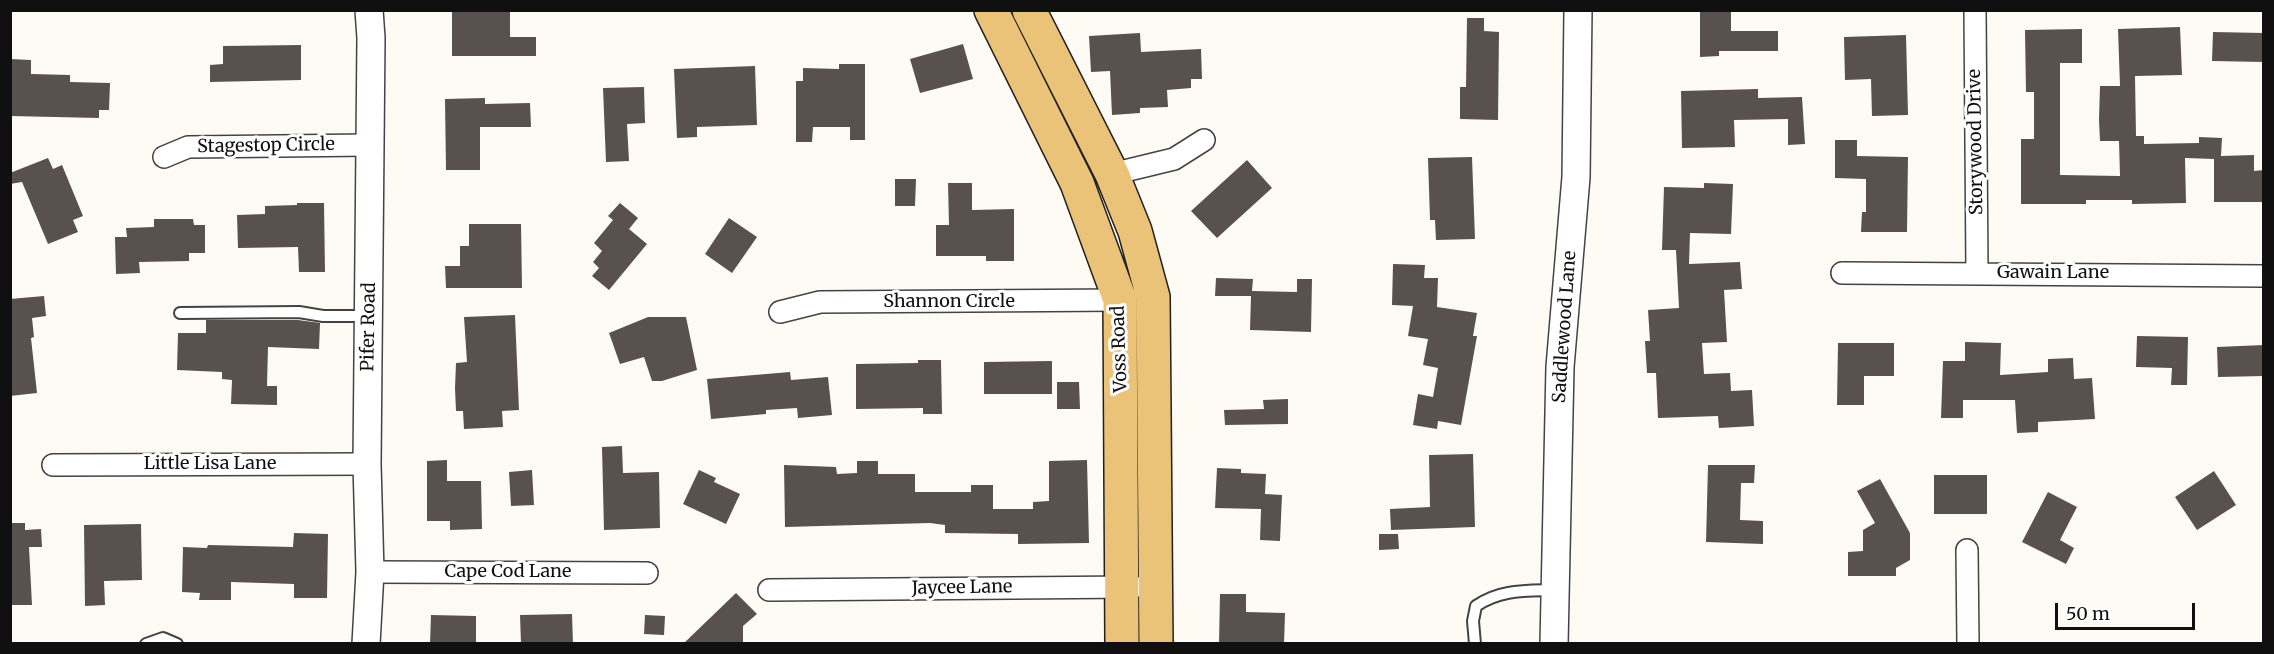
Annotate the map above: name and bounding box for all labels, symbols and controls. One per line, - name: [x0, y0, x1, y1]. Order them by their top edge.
- street label: Storywood Drive: [1964, 69, 1988, 215]
- street label: Stagestop Circle: [197, 134, 335, 158]
- street label: Saddlewood Lane: [1549, 250, 1581, 404]
- street label: Gawain Lane: [1997, 262, 2109, 284]
- street label: Pifer Road: [357, 282, 381, 372]
- street label: Shannon Circle: [883, 291, 1015, 313]
- street label: Voss Road: [1108, 305, 1132, 393]
- street label: Little Lisa Lane: [144, 453, 276, 475]
- street label: Cape Cod Lane: [445, 561, 571, 583]
- street label: Jaycee Lane: [911, 576, 1013, 600]
- scale bar: [2058, 591, 2198, 629]
- text: 50 m: [2066, 602, 2110, 625]

